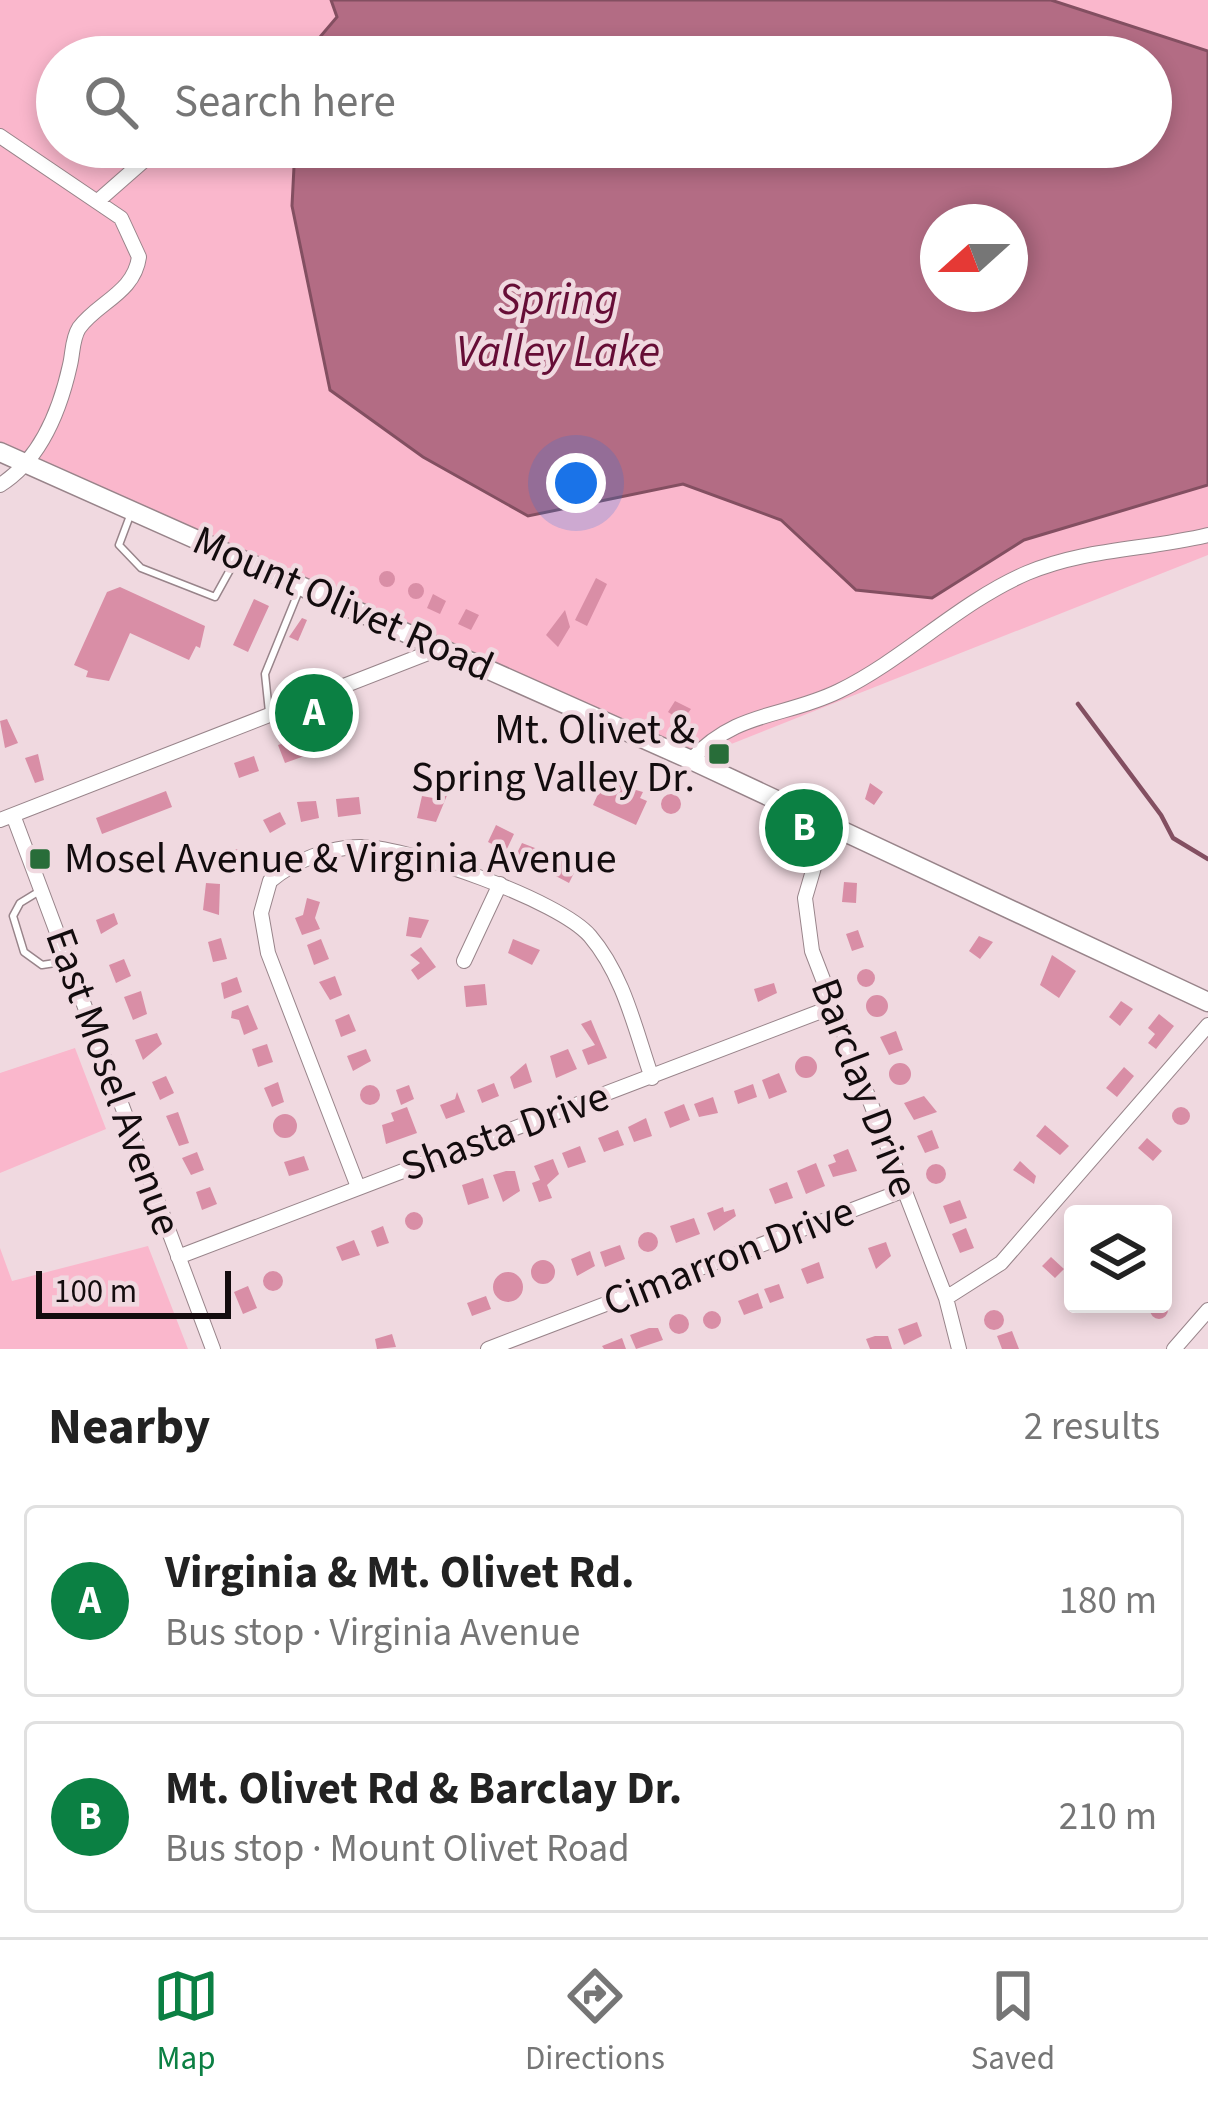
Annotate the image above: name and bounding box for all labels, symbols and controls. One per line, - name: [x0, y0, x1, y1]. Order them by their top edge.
- search box: [36, 36, 1172, 168]
- icon: search: [78, 69, 144, 135]
- text: Search here: [174, 70, 396, 134]
- north arrow: [920, 204, 1028, 312]
- water label: Spring Valley Lake: [456, 268, 660, 384]
- your location: [546, 453, 606, 513]
- street label: Mount Olivet Road: [183, 511, 503, 697]
- pin: A: [275, 668, 353, 758]
- place label: Mt. Olivet & Spring Valley Dr.: [411, 700, 695, 808]
- marker: Mt. Olivet & Spring Valley Dr.: [706, 741, 732, 767]
- pin: B: [765, 783, 843, 873]
- place label: Mosel Avenue & Virginia Avenue: [64, 829, 617, 889]
- marker: Mosel Avenue & Virginia Avenue: [27, 846, 53, 872]
- street label: East Mosel Avenue: [30, 920, 196, 1244]
- street label: Barclay Drive: [795, 970, 933, 1206]
- street label: Shasta Drive: [393, 1067, 617, 1197]
- street label: Cimarron Drive: [595, 1182, 863, 1332]
- map controls: [1064, 1205, 1172, 1313]
- button: layers: [1064, 1205, 1172, 1313]
- scale bar: [36, 1265, 231, 1318]
- text: 100 m: [54, 1268, 137, 1315]
- text: Nearby: [48, 1391, 210, 1463]
- text: 2 results: [1024, 1399, 1160, 1455]
- text: Virginia & Mt. Olivet Rd.: [165, 1541, 634, 1605]
- text: A: [79, 1573, 101, 1629]
- text: 180 m: [1059, 1573, 1157, 1629]
- text: Bus stop · Virginia Avenue: [165, 1605, 580, 1661]
- text: Mt. Olivet Rd & Barclay Dr.: [165, 1757, 682, 1821]
- text: B: [78, 1789, 102, 1845]
- text: 210 m: [1059, 1789, 1157, 1845]
- text: Bus stop · Mount Olivet Road: [165, 1821, 630, 1877]
- tab: Map: [153, 1963, 219, 2082]
- tab: Directions: [525, 1963, 665, 2082]
- tab: Saved: [971, 1963, 1055, 2082]

